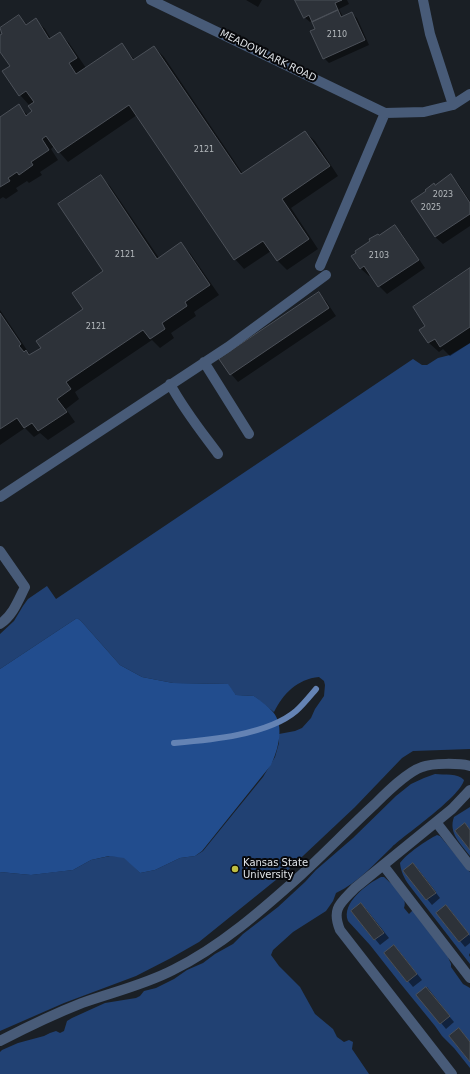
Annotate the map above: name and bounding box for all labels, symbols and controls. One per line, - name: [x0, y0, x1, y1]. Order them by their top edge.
- street label: MEADOWLARK ROAD: [218, 27, 318, 85]
- house number: 2110: [327, 30, 347, 40]
- house number: 2121: [194, 145, 214, 155]
- house number: 2023: [433, 190, 453, 200]
- house number: 2025: [421, 203, 441, 213]
- house number: 2121: [115, 250, 135, 260]
- house number: 2103: [369, 251, 389, 261]
- house number: 2121: [86, 322, 106, 332]
- place label: Kansas State University: [243, 857, 308, 880]
- marker: Kansas State University: [230, 864, 240, 874]

